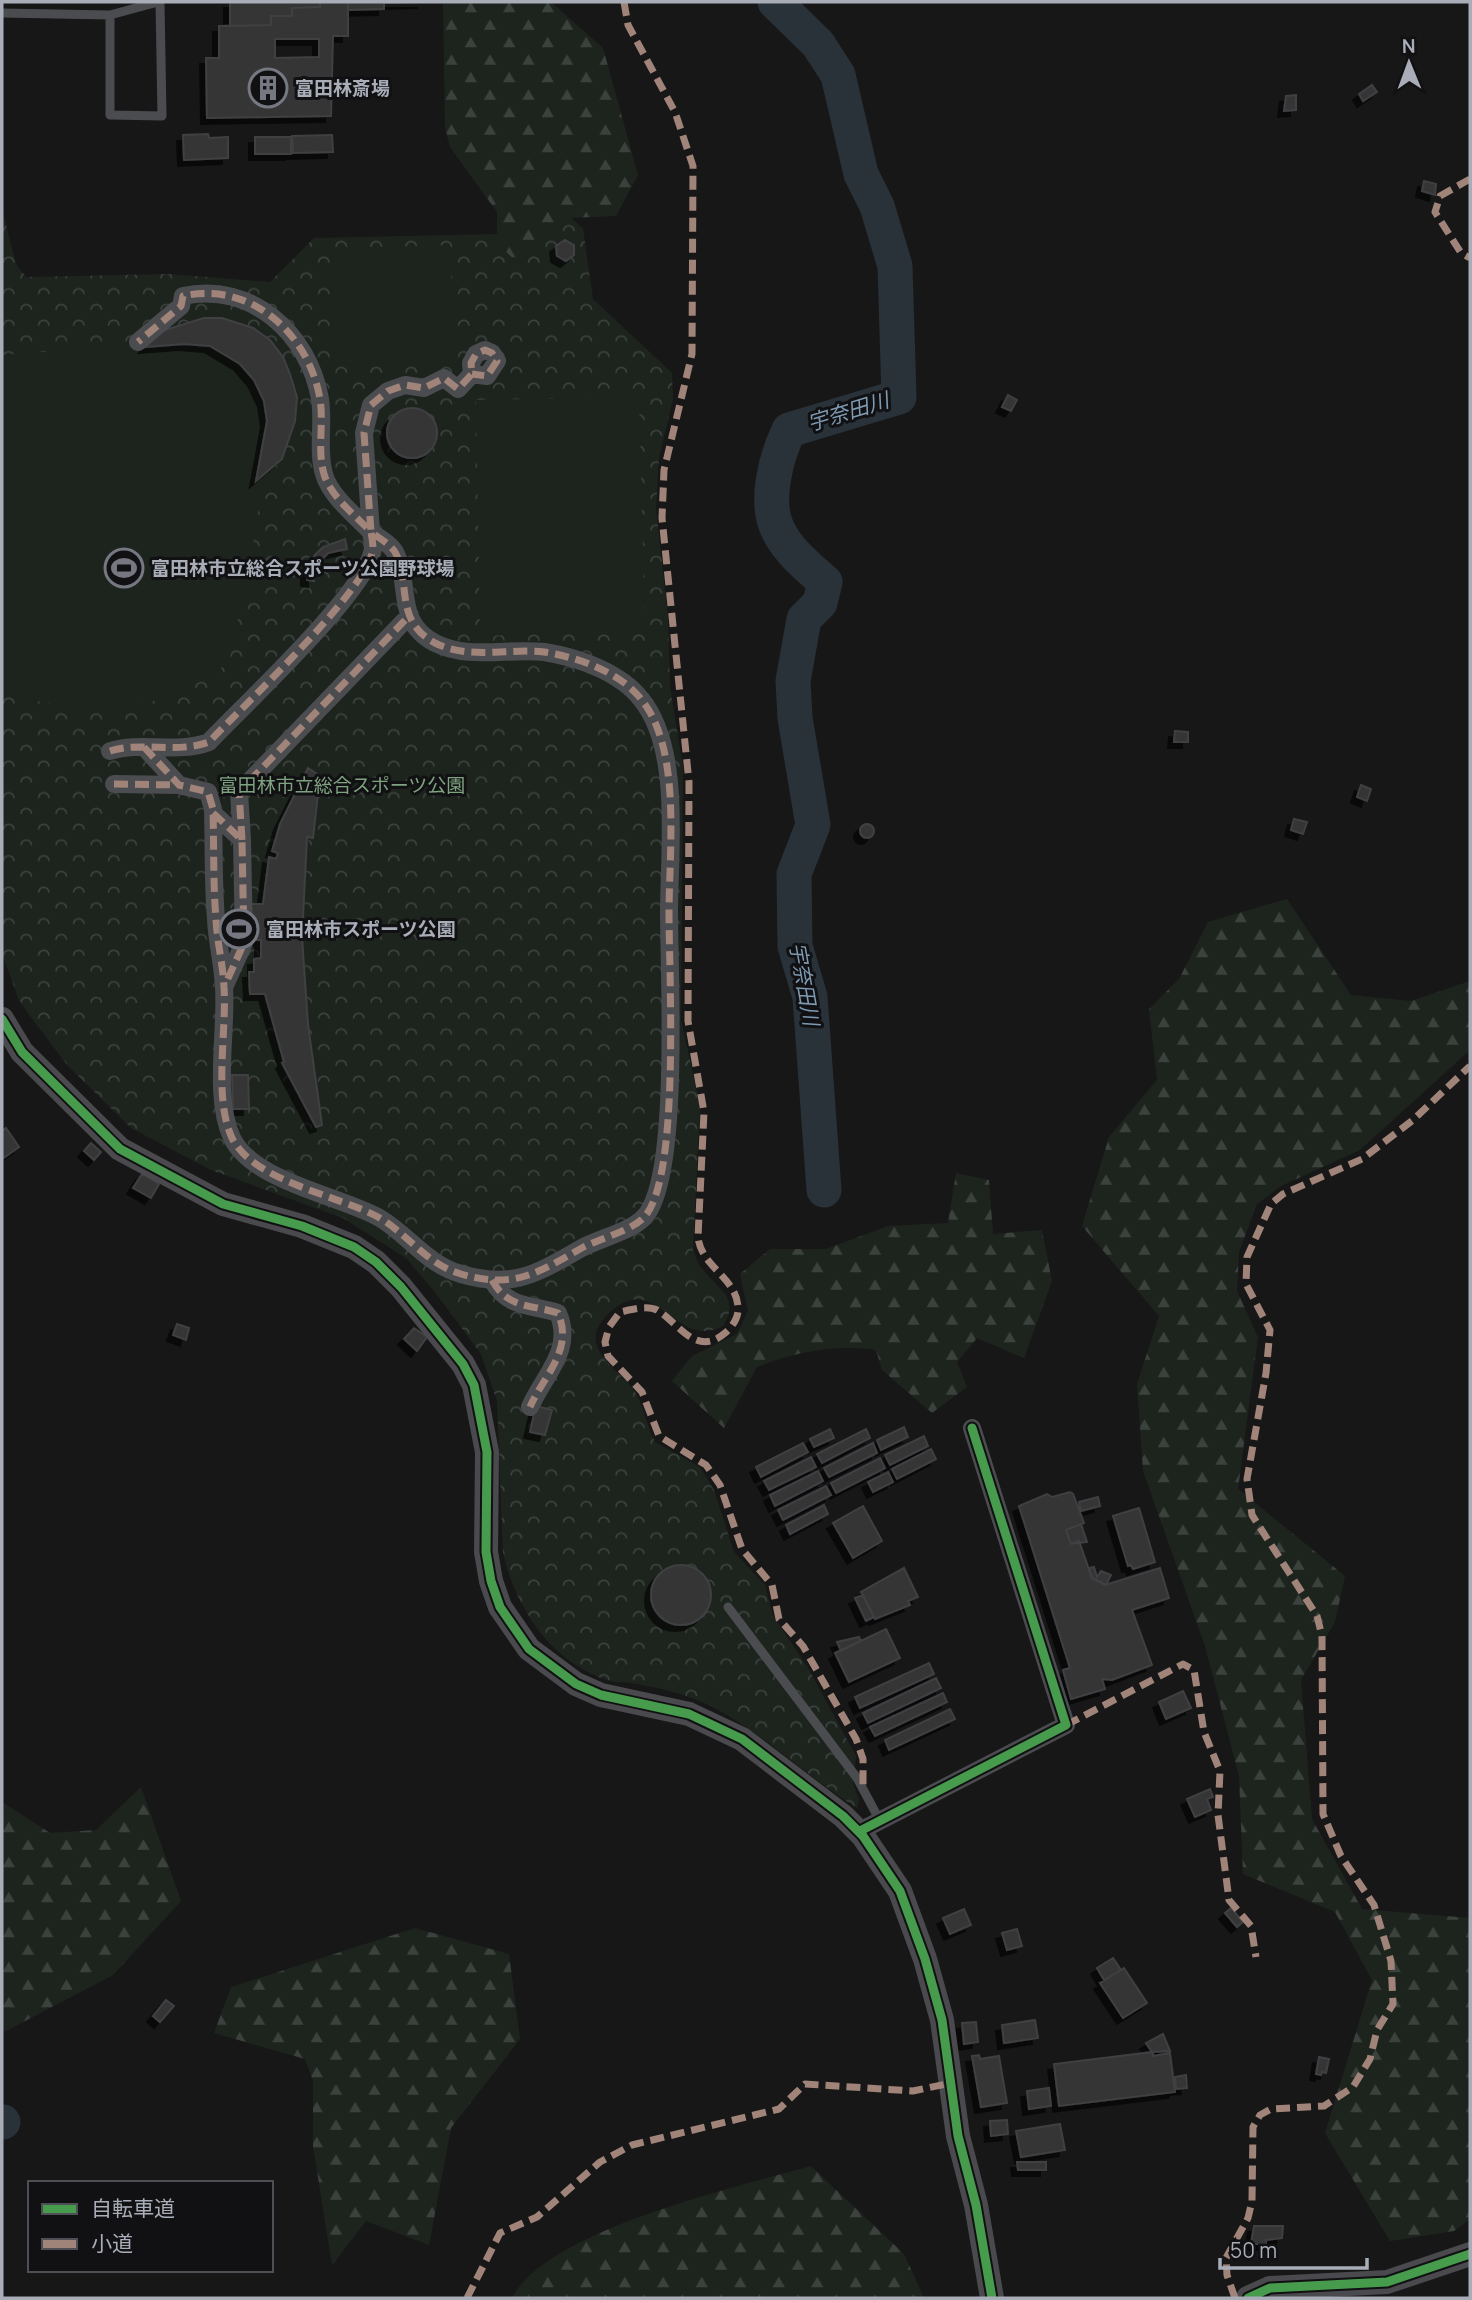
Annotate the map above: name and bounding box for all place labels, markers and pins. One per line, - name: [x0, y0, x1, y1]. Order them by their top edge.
- building icon: 富田林斎場: [247, 67, 289, 109]
- place label: 富田林斎場: [295, 75, 390, 101]
- sports icon: 富田林市立総合スポーツ公園野球場: [103, 547, 145, 589]
- place label: 富田林市立総合スポーツ公園野球場: [151, 555, 455, 581]
- sports icon: 富田林市スポーツ公園: [218, 908, 260, 950]
- place label: 富田林市スポーツ公園: [266, 916, 456, 942]

